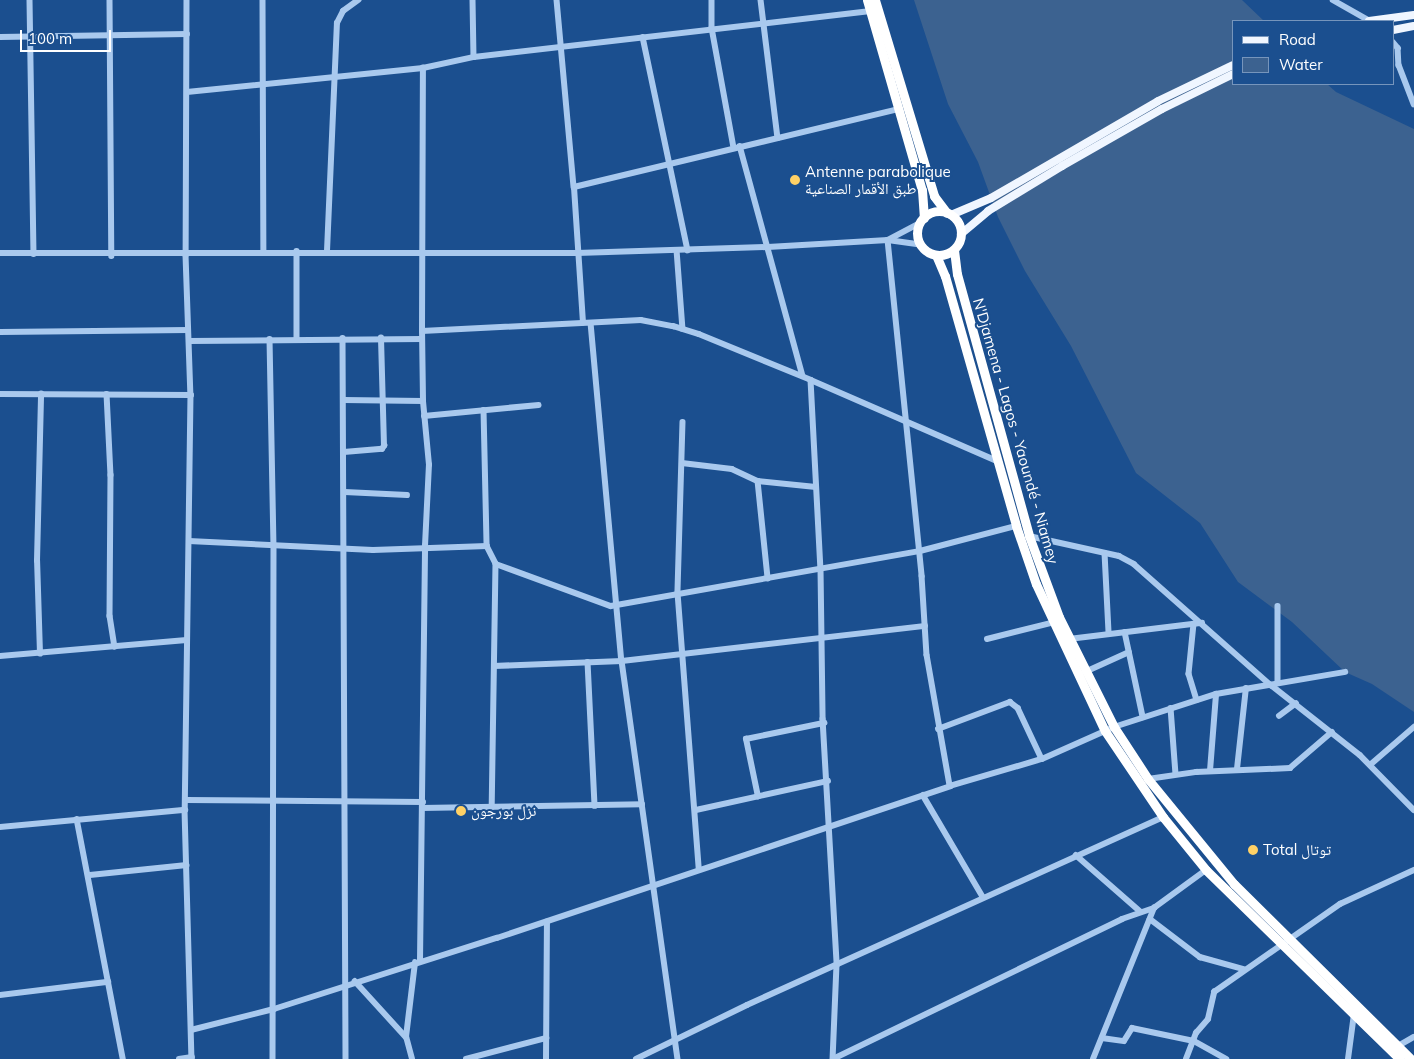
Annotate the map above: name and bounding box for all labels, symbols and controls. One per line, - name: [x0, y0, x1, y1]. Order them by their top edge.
- scale bar: [22, 20, 114, 52]
- legend: [1232, 20, 1394, 85]
- text: 100 m: [28, 29, 72, 48]
- text: Road: [1279, 30, 1316, 49]
- text: Water: [1279, 55, 1323, 74]
- place label: Antenne parabolique طبق الأقمار الصناعية: [805, 162, 951, 197]
- marker: Antenne parabolique طبق الأقمار الصناعية: [789, 174, 801, 186]
- street label: N'Djamena - Lagos - Yaoundé - Niamey: [969, 296, 1063, 566]
- place label: نزل بورجون: [471, 802, 536, 820]
- marker: نزل بورجون: [455, 805, 467, 817]
- place label: Total توتال: [1263, 841, 1331, 859]
- marker: Total توتال: [1247, 844, 1259, 856]

